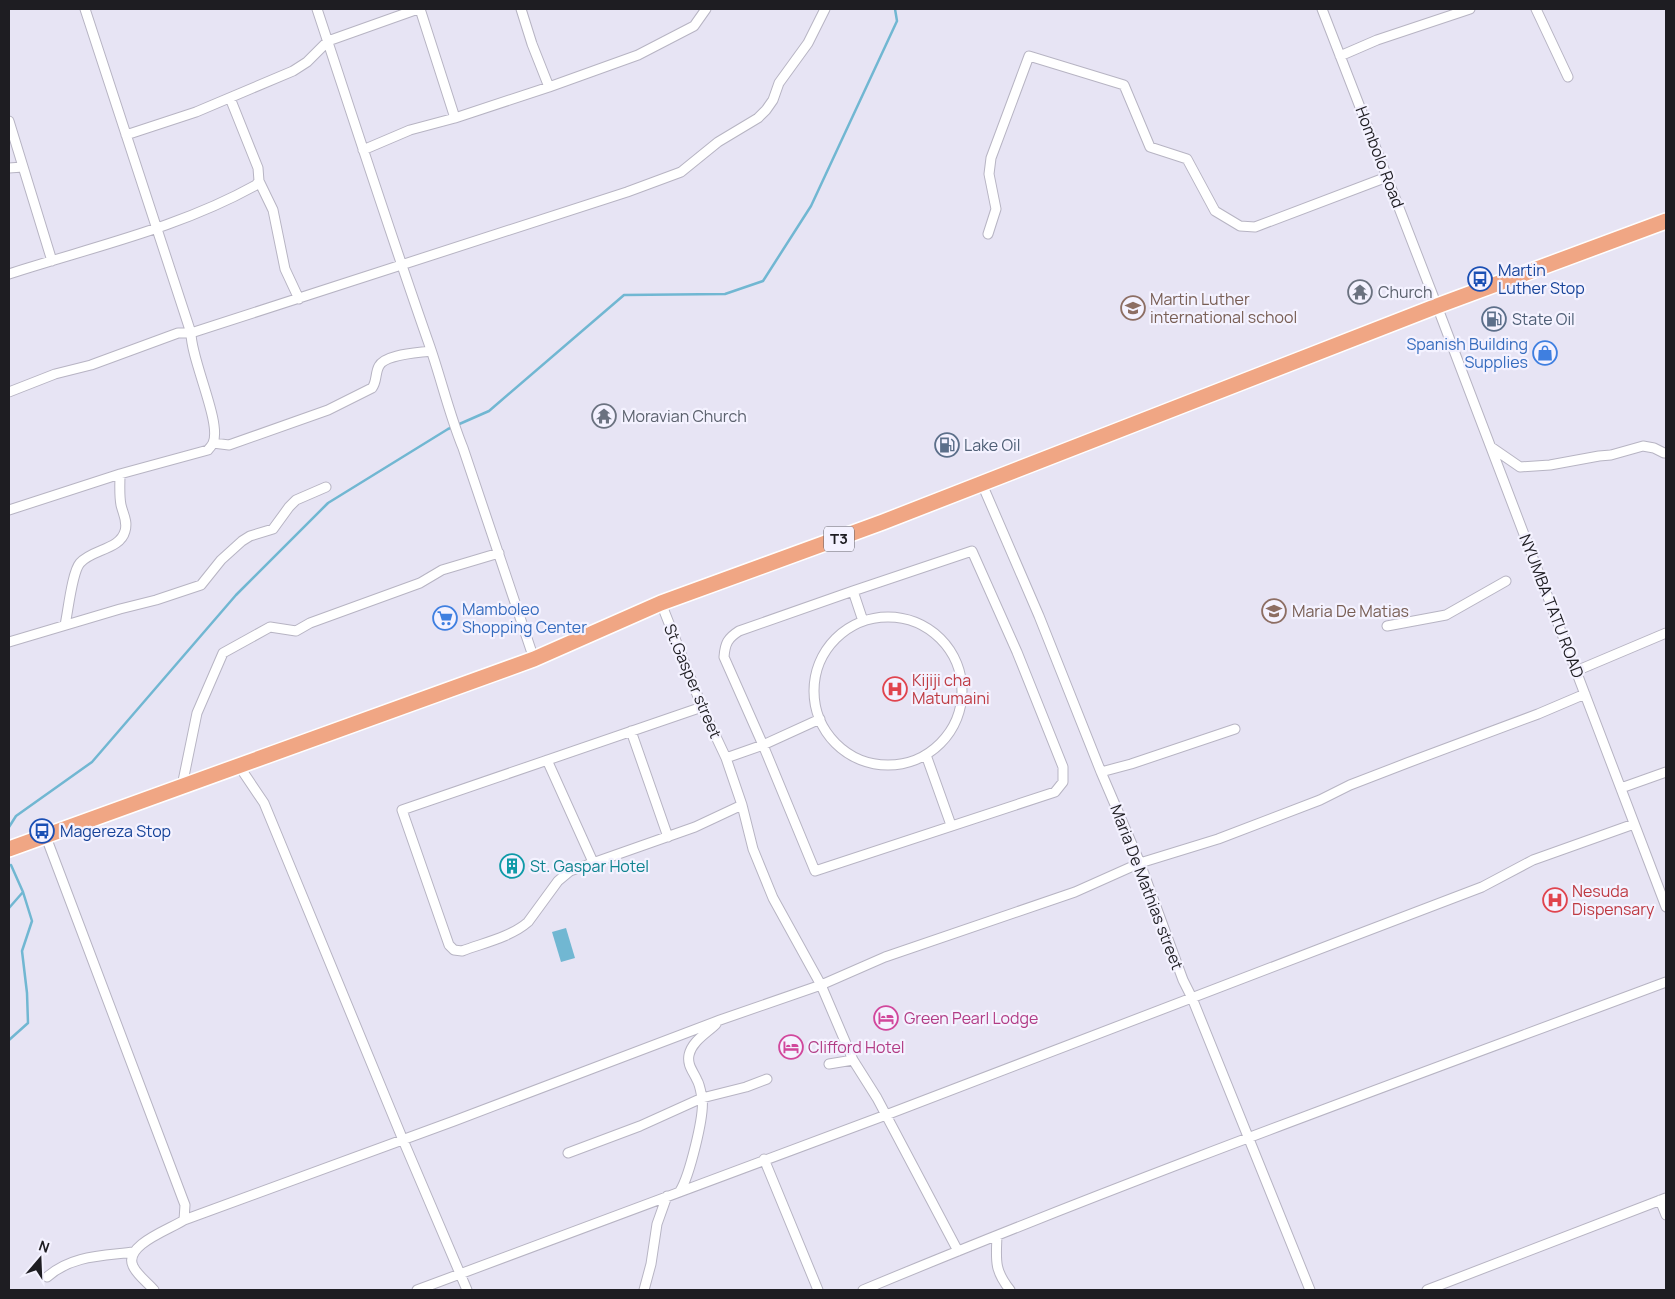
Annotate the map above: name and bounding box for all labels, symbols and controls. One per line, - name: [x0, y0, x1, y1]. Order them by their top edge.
- street label: Hombolo Road: [1351, 103, 1409, 211]
- place label: Martin Luther Stop: [1498, 259, 1585, 299]
- bus stop icon: Martin Luther Stop: [1467, 266, 1493, 292]
- temple icon: Church: [1347, 279, 1373, 305]
- place label: Church: [1378, 281, 1432, 303]
- place label: Martin Luther international school: [1150, 288, 1297, 328]
- school or university icon: Martin Luther international school: [1120, 295, 1146, 321]
- fuel station icon: State Oil: [1481, 306, 1507, 332]
- place label: State Oil: [1512, 308, 1575, 330]
- place label: Spanish Building Supplies: [1406, 333, 1528, 373]
- shop icon: Spanish Building Supplies: [1532, 340, 1558, 366]
- temple icon: Moravian Church: [591, 403, 617, 429]
- place label: Moravian Church: [622, 405, 747, 427]
- fuel station icon: Lake Oil: [934, 432, 960, 458]
- place label: Lake Oil: [964, 434, 1020, 456]
- road number: T3: [824, 526, 854, 552]
- street label: NYUMBA TATU ROAD: [1514, 531, 1590, 681]
- place label: Mamboleo Shopping Center: [462, 598, 587, 638]
- school or university icon: Maria De Matias: [1261, 598, 1287, 624]
- place label: Maria De Matias: [1292, 600, 1409, 622]
- supermarket icon: Mamboleo Shopping Center: [432, 605, 458, 631]
- street label: St.Gasper street: [659, 620, 727, 742]
- place label: Kijiji cha Matumaini: [912, 669, 990, 709]
- hospital icon: Kijiji cha Matumaini: [882, 676, 908, 702]
- street label: Maria De Mathias street: [1105, 801, 1189, 973]
- bus stop icon: Magereza Stop: [29, 818, 55, 844]
- place label: Magereza Stop: [60, 820, 171, 842]
- building icon: St. Gaspar Hotel: [499, 853, 525, 879]
- place label: St. Gaspar Hotel: [530, 855, 649, 877]
- place label: Nesuda Dispensary: [1572, 880, 1655, 920]
- hospital icon: Nesuda Dispensary: [1542, 887, 1568, 913]
- hotel icon: Green Pearl Lodge: [873, 1005, 899, 1031]
- place label: Green Pearl Lodge: [904, 1007, 1038, 1029]
- hotel icon: Clifford Hotel: [778, 1034, 804, 1060]
- place label: Clifford Hotel: [808, 1036, 905, 1058]
- north arrow: [15, 1234, 65, 1284]
- text: N: [37, 1236, 52, 1257]

